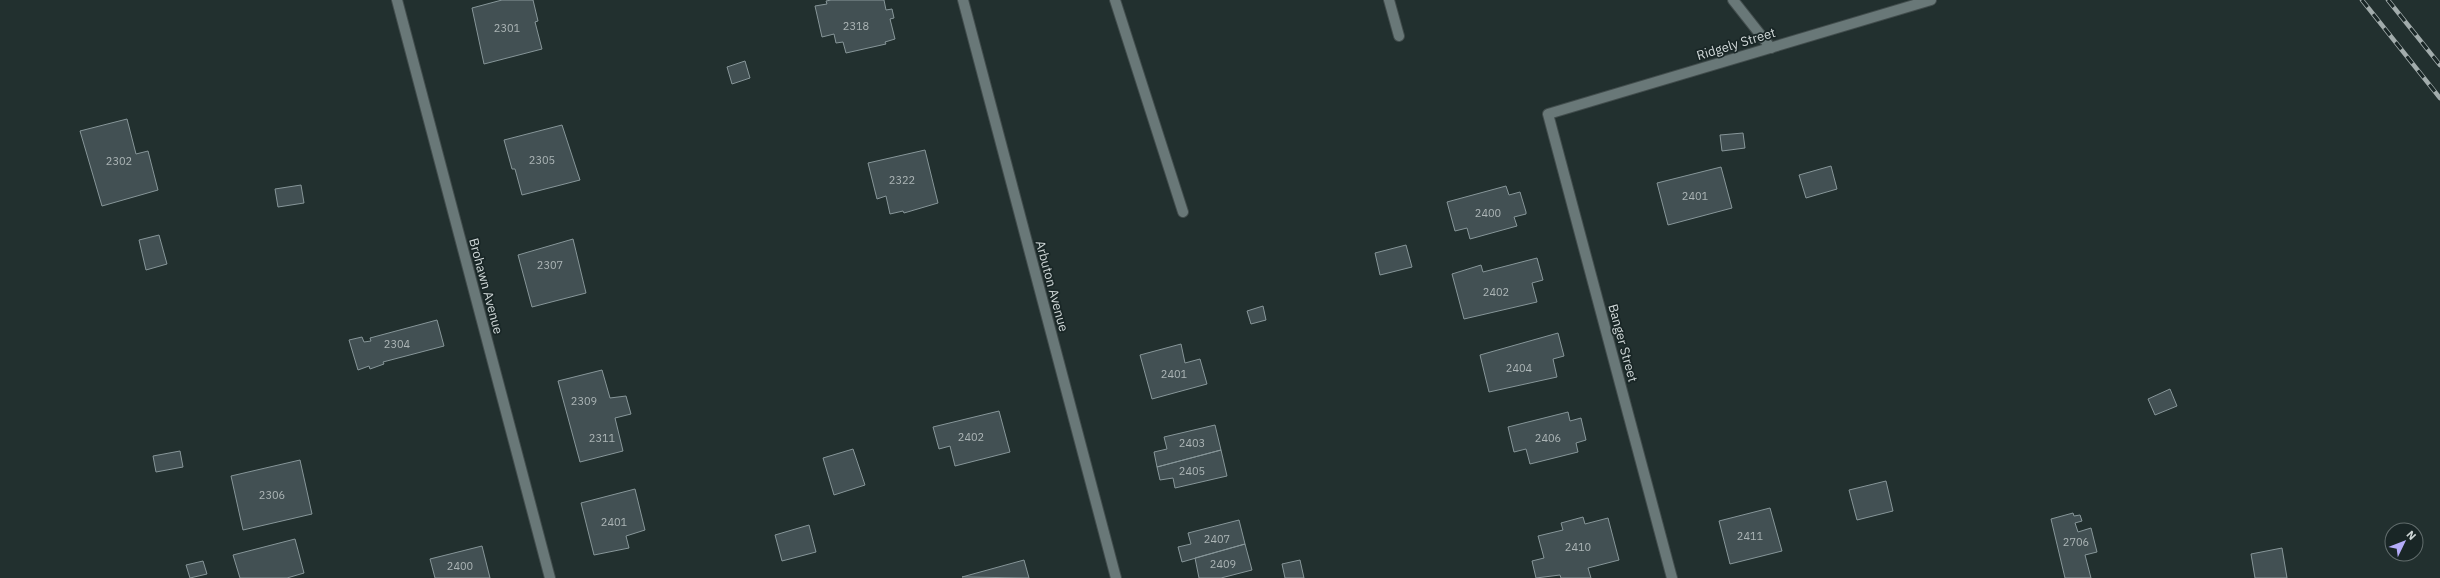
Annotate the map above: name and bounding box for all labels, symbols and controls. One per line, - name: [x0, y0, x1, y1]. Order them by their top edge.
- house number: 2318: [843, 19, 869, 33]
- house number: 2301: [494, 21, 521, 35]
- street label: Ridgely Street: [1694, 24, 1778, 64]
- house number: 2305: [529, 153, 555, 167]
- house number: 2302: [106, 154, 132, 168]
- house number: 2322: [889, 173, 915, 187]
- house number: 2401: [1682, 189, 1709, 203]
- house number: 2400: [1475, 206, 1501, 220]
- street label: Brohawn Avenue: [465, 236, 507, 336]
- street label: Arbuton Avenue: [1032, 239, 1072, 333]
- house number: 2307: [537, 258, 563, 272]
- house number: 2402: [1483, 285, 1509, 299]
- street label: Banger Street: [1604, 302, 1642, 384]
- house number: 2304: [384, 337, 411, 351]
- house number: 2404: [1506, 361, 1533, 375]
- house number: 2401: [1161, 367, 1188, 381]
- house number: 2309: [571, 394, 597, 408]
- house number: 2402: [958, 430, 984, 444]
- house number: 2311: [589, 431, 616, 445]
- house number: 2406: [1535, 431, 1561, 445]
- house number: 2403: [1179, 436, 1205, 450]
- house number: 2405: [1179, 464, 1205, 478]
- house number: 2306: [259, 488, 285, 502]
- house number: 2401: [601, 515, 628, 529]
- north arrow: [2384, 522, 2424, 562]
- text: N: [2403, 527, 2419, 543]
- house number: 2411: [1737, 529, 1764, 543]
- house number: 2407: [1204, 532, 1230, 546]
- house number: 2706: [2063, 535, 2089, 549]
- house number: 2410: [1565, 540, 1591, 554]
- house number: 2409: [1210, 557, 1236, 571]
- house number: 2400: [447, 559, 473, 573]

